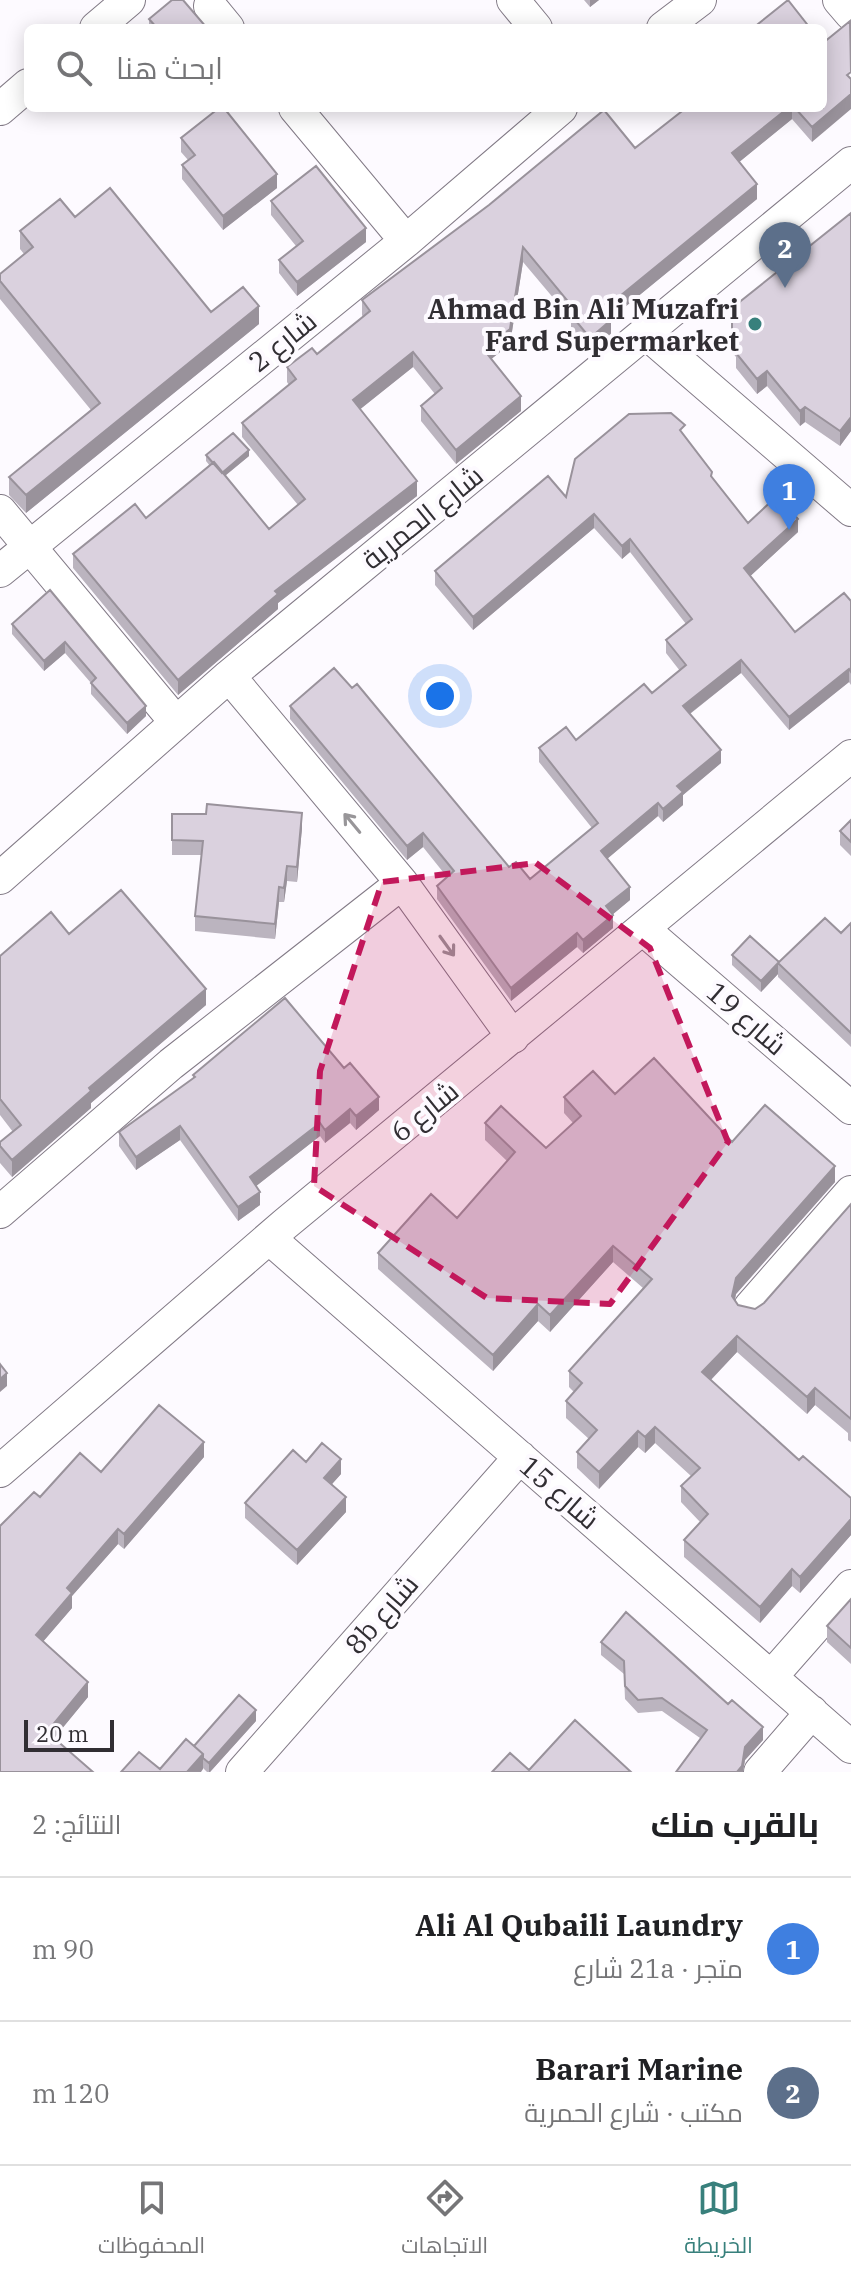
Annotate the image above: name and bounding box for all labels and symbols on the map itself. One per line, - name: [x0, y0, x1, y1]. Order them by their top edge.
- pin: 2: [759, 222, 811, 288]
- place label: Ahmad Bin Ali Muzafri Fard Supermarket: [428, 290, 739, 359]
- street label: شارع 2: [240, 302, 324, 381]
- marker: Ahmad Bin Ali Muzafri Fard Supermarket: [746, 315, 764, 333]
- street label: شارع الحمرية: [354, 457, 491, 578]
- pin: 1: [763, 464, 815, 530]
- your location: [420, 676, 460, 716]
- one-way arrow: [343, 813, 361, 833]
- one-way arrow: [439, 934, 455, 956]
- street label: شارع 19: [699, 973, 795, 1064]
- street label: شارع 6: [382, 1072, 466, 1151]
- street label: شارع 15: [512, 1447, 608, 1538]
- street label: 8b شارع: [336, 1566, 427, 1662]
- scale bar: [24, 1716, 114, 1752]

